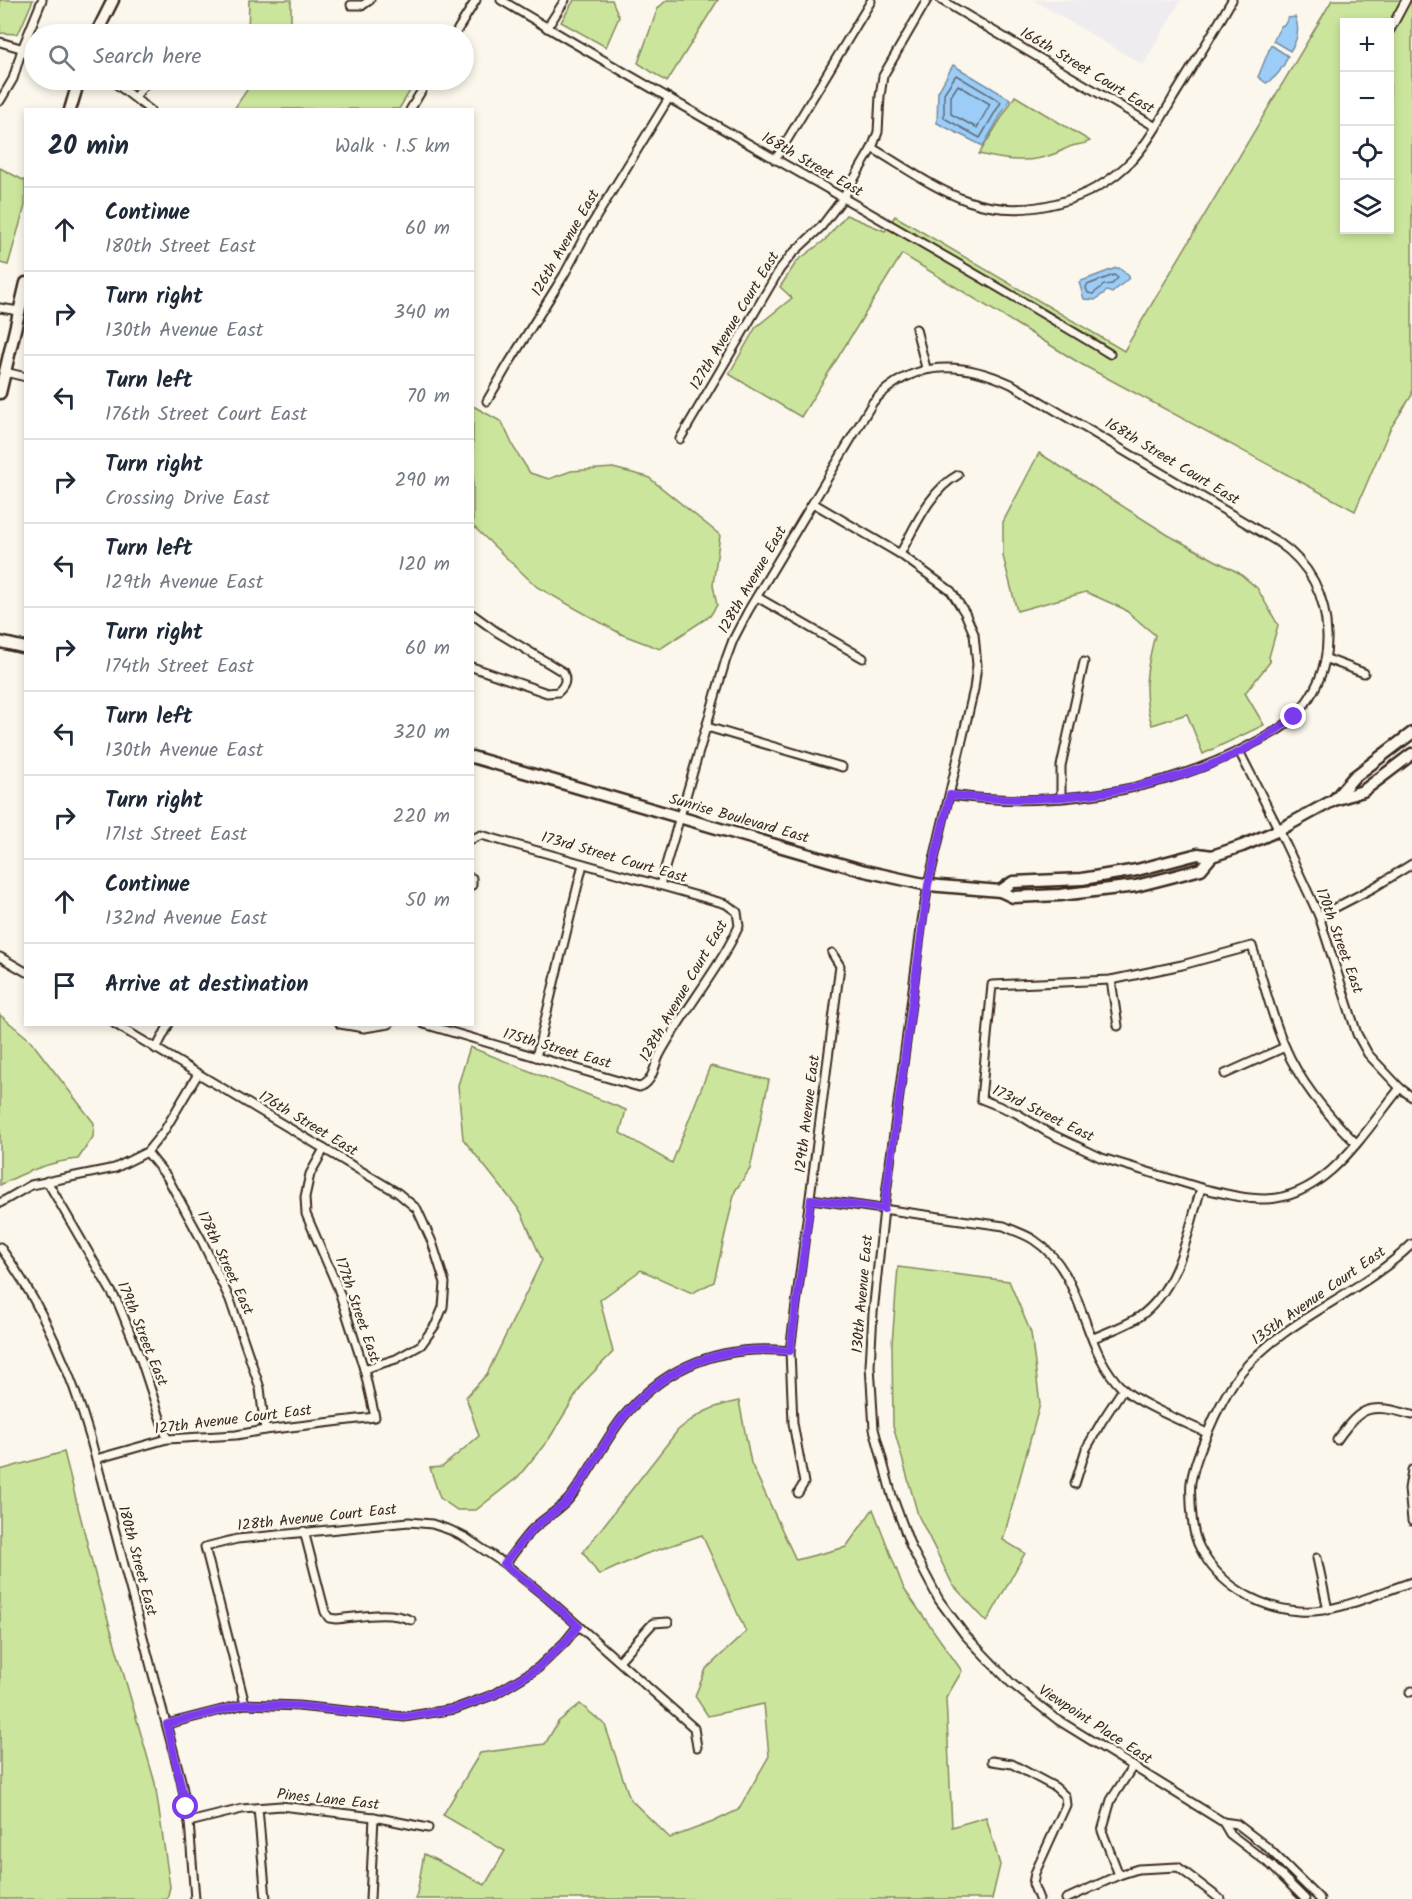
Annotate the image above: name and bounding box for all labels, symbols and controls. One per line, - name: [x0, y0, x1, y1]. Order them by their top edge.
- map controls: [1340, 18, 1394, 234]
- button: +: [1340, 18, 1394, 72]
- street label: 166th Street Court East: [1015, 21, 1159, 121]
- search box: [24, 24, 474, 90]
- text: Search here: [93, 40, 201, 75]
- icon: search: [45, 41, 78, 74]
- button: −: [1340, 72, 1394, 126]
- text: 20 min: [48, 126, 129, 168]
- street label: 168th Street East: [757, 126, 868, 204]
- button: locate: [1340, 126, 1394, 180]
- text: Walk · 1.5 km: [335, 131, 450, 163]
- button: layers: [1340, 180, 1394, 234]
- street label: 126th Avenue East: [526, 185, 606, 301]
- text: Continue: [105, 196, 190, 231]
- icon: ahead: [48, 213, 81, 246]
- text: 60 m: [405, 213, 450, 245]
- text: 180th Street East: [105, 231, 256, 263]
- street label: 127th Avenue Court East: [684, 247, 786, 395]
- text: Turn right: [105, 280, 203, 315]
- icon: right: [48, 297, 81, 330]
- text: 340 m: [394, 297, 450, 329]
- text: 130th Avenue East: [105, 315, 263, 347]
- text: Turn left: [105, 364, 192, 399]
- icon: left: [48, 381, 81, 414]
- text: 70 m: [407, 381, 450, 413]
- text: 176th Street Court East: [105, 399, 307, 431]
- street label: 168th Street Court East: [1100, 412, 1244, 512]
- text: Turn right: [105, 448, 203, 483]
- icon: right: [48, 465, 81, 498]
- text: 290 m: [395, 465, 450, 497]
- text: Crossing Drive East: [105, 483, 270, 515]
- street label: 128th Avenue East: [712, 522, 794, 638]
- text: Turn left: [105, 532, 192, 567]
- icon: left: [48, 549, 81, 582]
- text: 120 m: [398, 549, 450, 581]
- text: 129th Avenue East: [105, 567, 263, 599]
- text: Turn right: [105, 616, 203, 651]
- icon: right: [48, 633, 81, 666]
- text: 60 m: [405, 633, 450, 665]
- text: 174th Street East: [105, 651, 254, 683]
- text: Turn left: [105, 700, 192, 735]
- route end: [1280, 703, 1306, 729]
- icon: left: [48, 717, 81, 750]
- text: 320 m: [393, 717, 450, 749]
- text: 130th Avenue East: [105, 735, 263, 767]
- text: Turn right: [105, 784, 203, 819]
- street label: Sunrise Boulevard East: [666, 788, 812, 851]
- icon: right: [48, 801, 81, 834]
- text: 220 m: [393, 801, 450, 833]
- text: 171st Street East: [105, 819, 247, 851]
- street label: 173rd Street Court East: [538, 826, 690, 890]
- text: Continue: [105, 868, 190, 903]
- icon: ahead: [48, 885, 81, 918]
- text: 50 m: [405, 885, 450, 917]
- street label: 170th Street East: [1309, 885, 1369, 997]
- text: 132nd Avenue East: [105, 903, 267, 935]
- street label: 128th Avenue Court East: [634, 915, 735, 1066]
- text: Arrive at destination: [105, 968, 308, 1003]
- icon: arrive: [48, 969, 81, 1002]
- street label: 175th Street East: [500, 1022, 614, 1076]
- street label: 129th Avenue East: [789, 1053, 827, 1174]
- street label: 173rd Street East: [988, 1079, 1098, 1149]
- street label: 176th Street East: [254, 1085, 362, 1163]
- street label: 178th Street East: [190, 1207, 260, 1319]
- street label: 130th Avenue East: [846, 1234, 880, 1354]
- street label: 135th Avenue Court East: [1247, 1240, 1391, 1351]
- street label: 177th Street East: [328, 1254, 386, 1366]
- street label: 179th Street East: [110, 1278, 174, 1390]
- street label: 127th Avenue Court East: [153, 1398, 313, 1442]
- street label: 128th Avenue Court East: [236, 1498, 398, 1538]
- street label: 180th Street East: [111, 1503, 163, 1619]
- street label: Viewpoint Place East: [1033, 1679, 1157, 1771]
- street label: Pines Lane East: [276, 1783, 381, 1817]
- route start: [172, 1793, 198, 1819]

